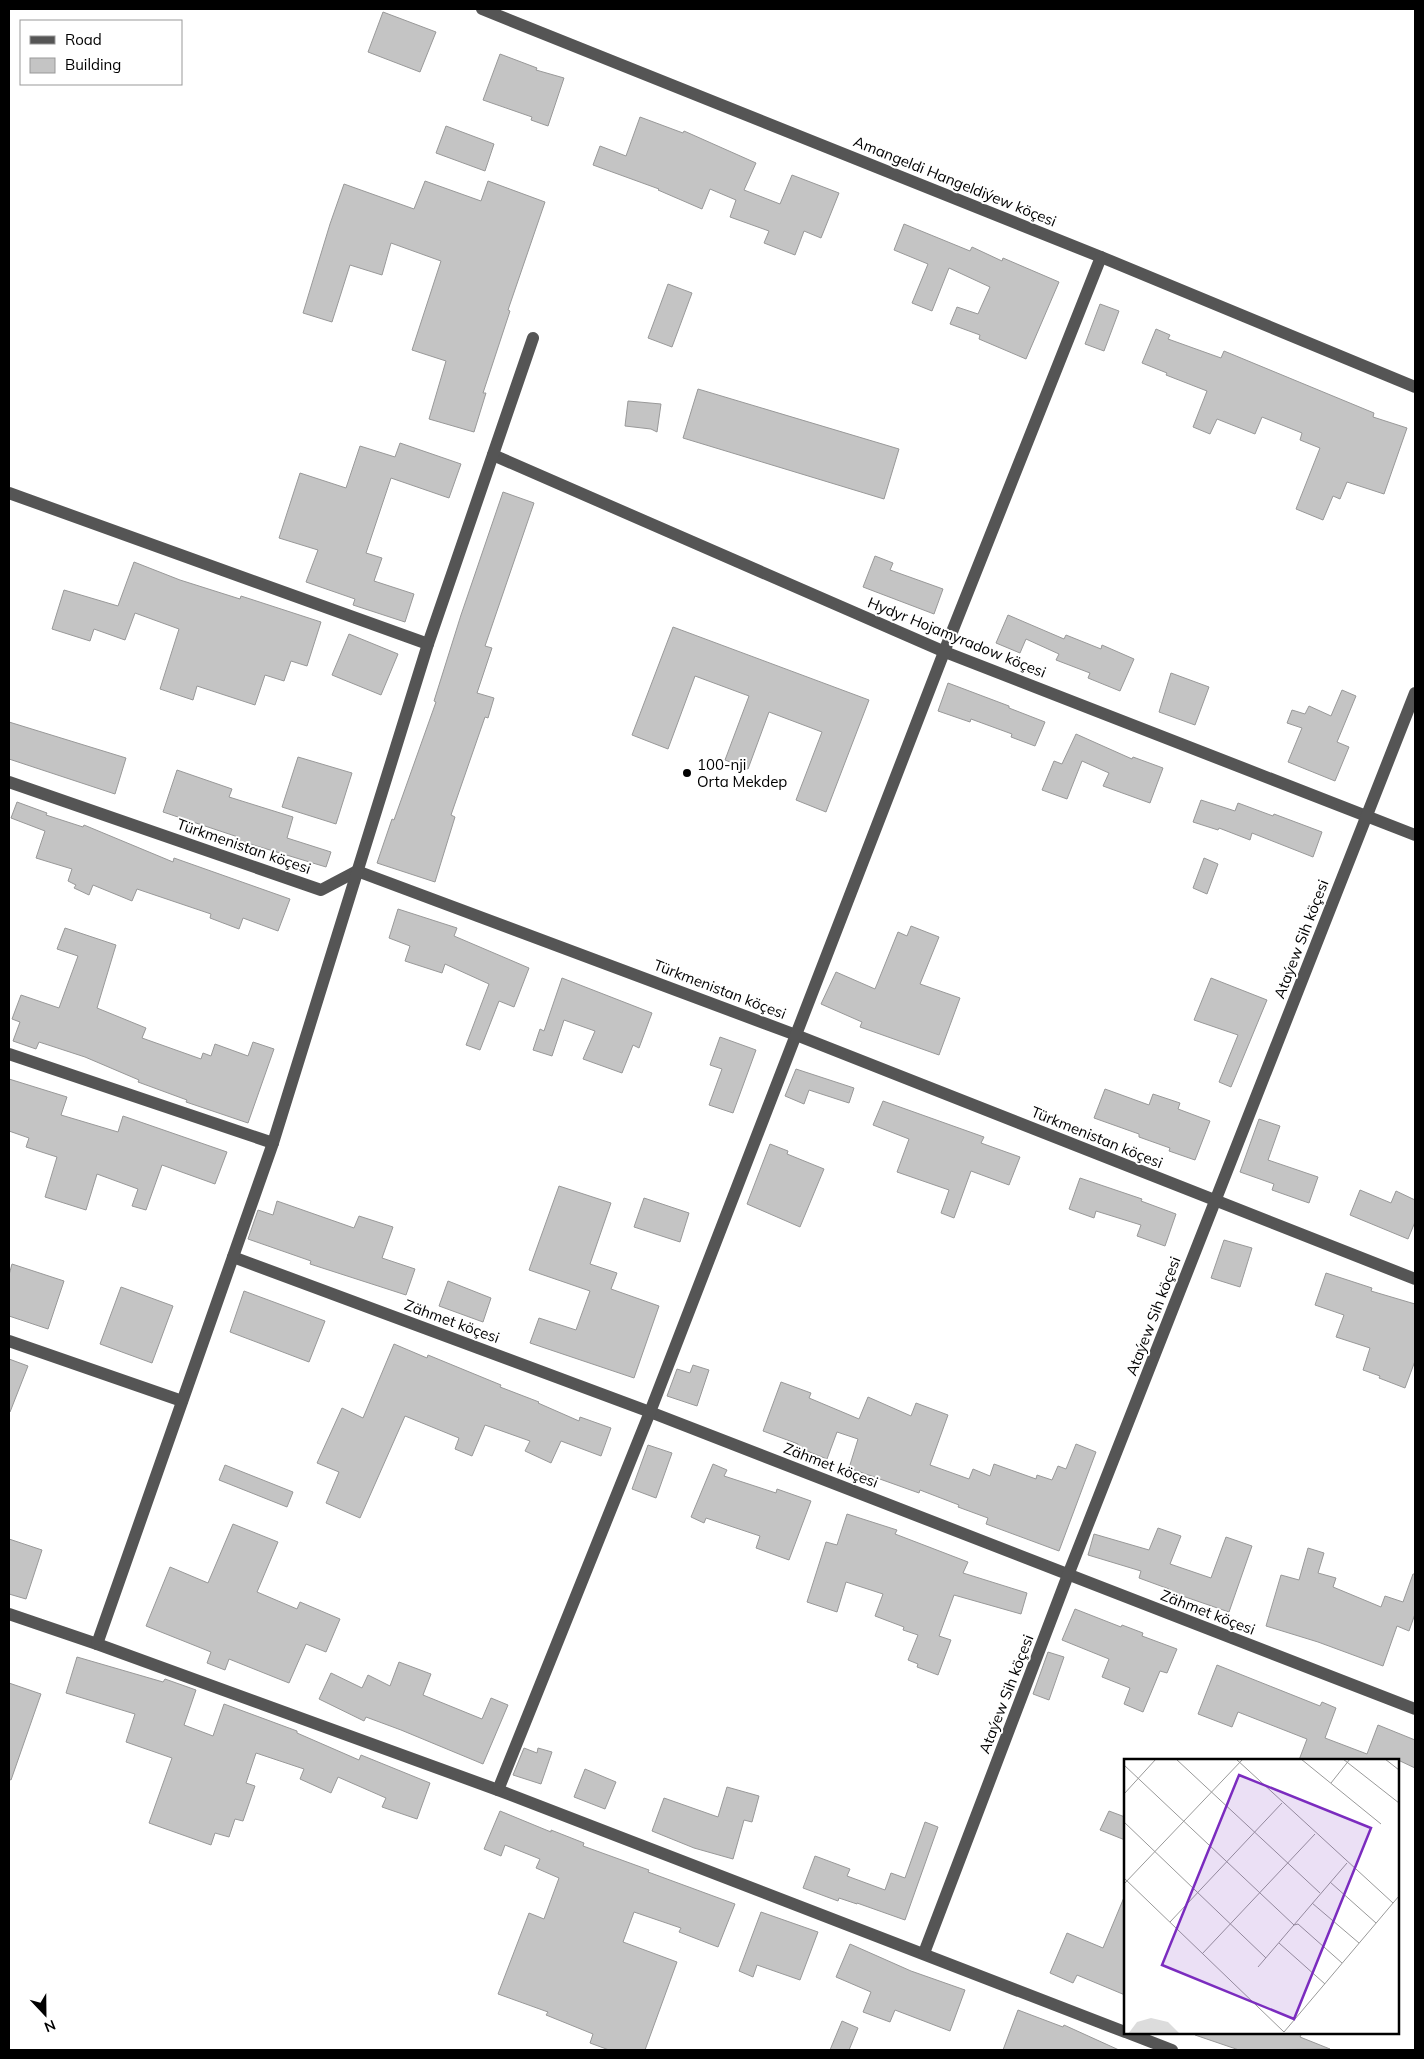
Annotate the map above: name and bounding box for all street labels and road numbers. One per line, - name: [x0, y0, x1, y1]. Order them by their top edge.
- street label: Amangeldi Hangeldiýew köçesi: [851, 131, 1059, 231]
- street label: Hydyr Hojamyradow köçesi: [865, 592, 1049, 682]
- street label: Türkmenistan köçesi: [175, 814, 313, 878]
- street label: Ataýew Sih köçesi: [1270, 877, 1332, 1001]
- street label: Türkmenistan köçesi: [651, 955, 789, 1023]
- street label: Türkmenistan köçesi: [1028, 1102, 1166, 1172]
- street label: Ataýew Sih köçesi: [1122, 1254, 1184, 1378]
- street label: Zähmet köçesi: [402, 1295, 502, 1347]
- street label: Zähmet köçesi: [781, 1438, 881, 1492]
- street label: Zähmet köçesi: [1158, 1585, 1258, 1639]
- street label: Ataýew Sih köçesi: [975, 1632, 1037, 1756]

